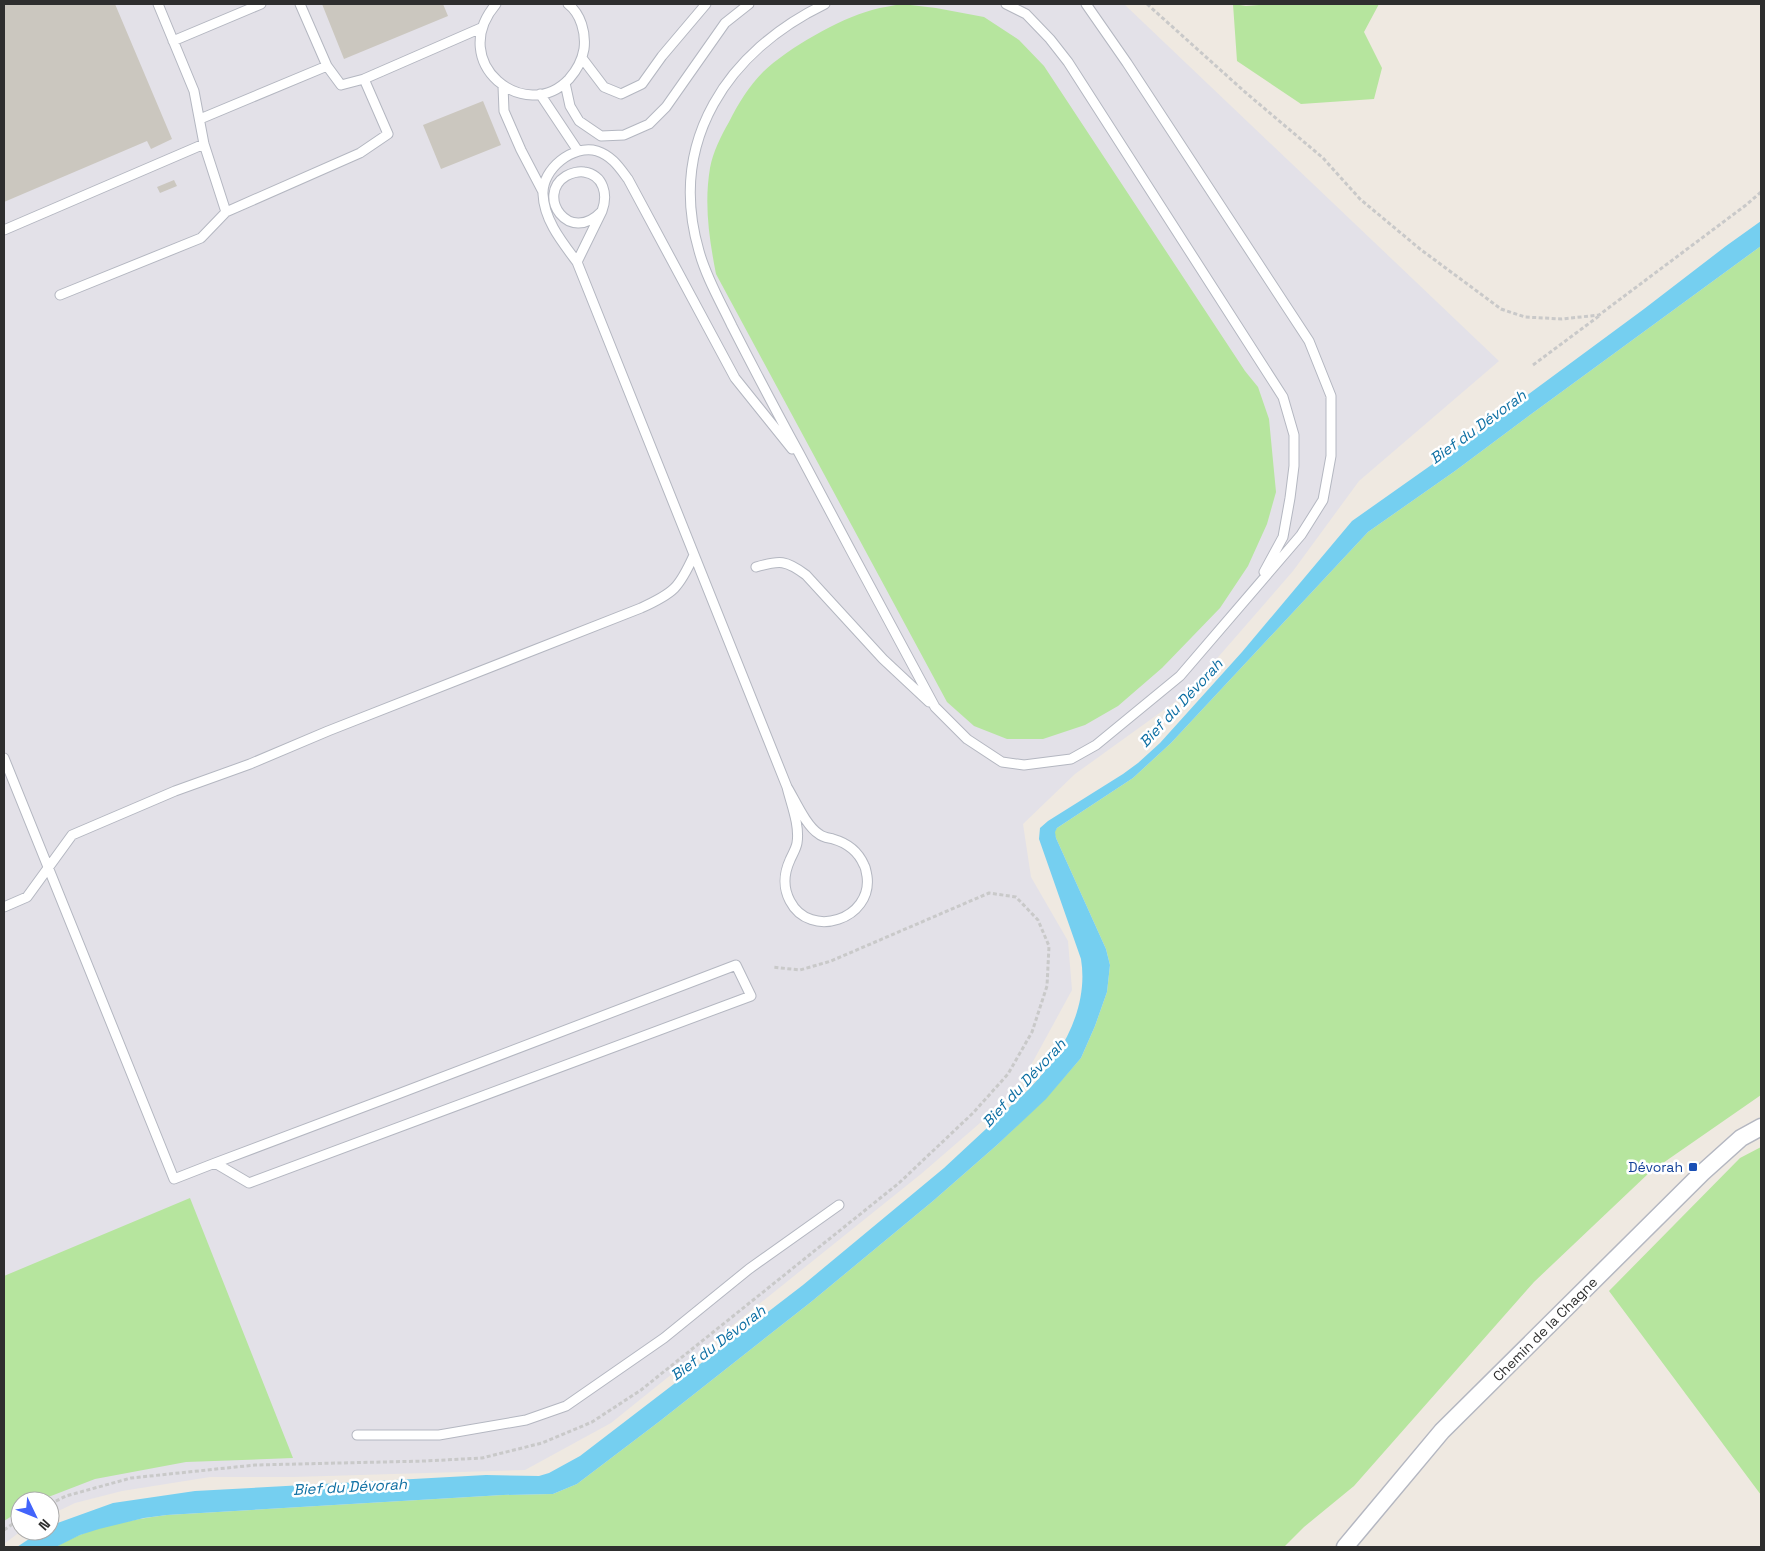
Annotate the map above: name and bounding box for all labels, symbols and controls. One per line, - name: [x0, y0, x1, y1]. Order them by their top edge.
- water label: Bief du Dévorah: [1426, 385, 1530, 468]
- water label: Bief du Dévorah: [1135, 654, 1227, 751]
- water label: Bief du Dévorah: [978, 1034, 1070, 1131]
- place label: Dévorah: [1628, 1158, 1683, 1176]
- marker: Dévorah: [1687, 1161, 1699, 1173]
- street label: Chemin de la Chagne: [1489, 1273, 1601, 1385]
- water label: Bief du Dévorah: [666, 1300, 770, 1385]
- water label: Bief du Dévorah: [292, 1474, 408, 1499]
- north arrow: [10, 1491, 60, 1541]
- text: N: [35, 1515, 54, 1534]

